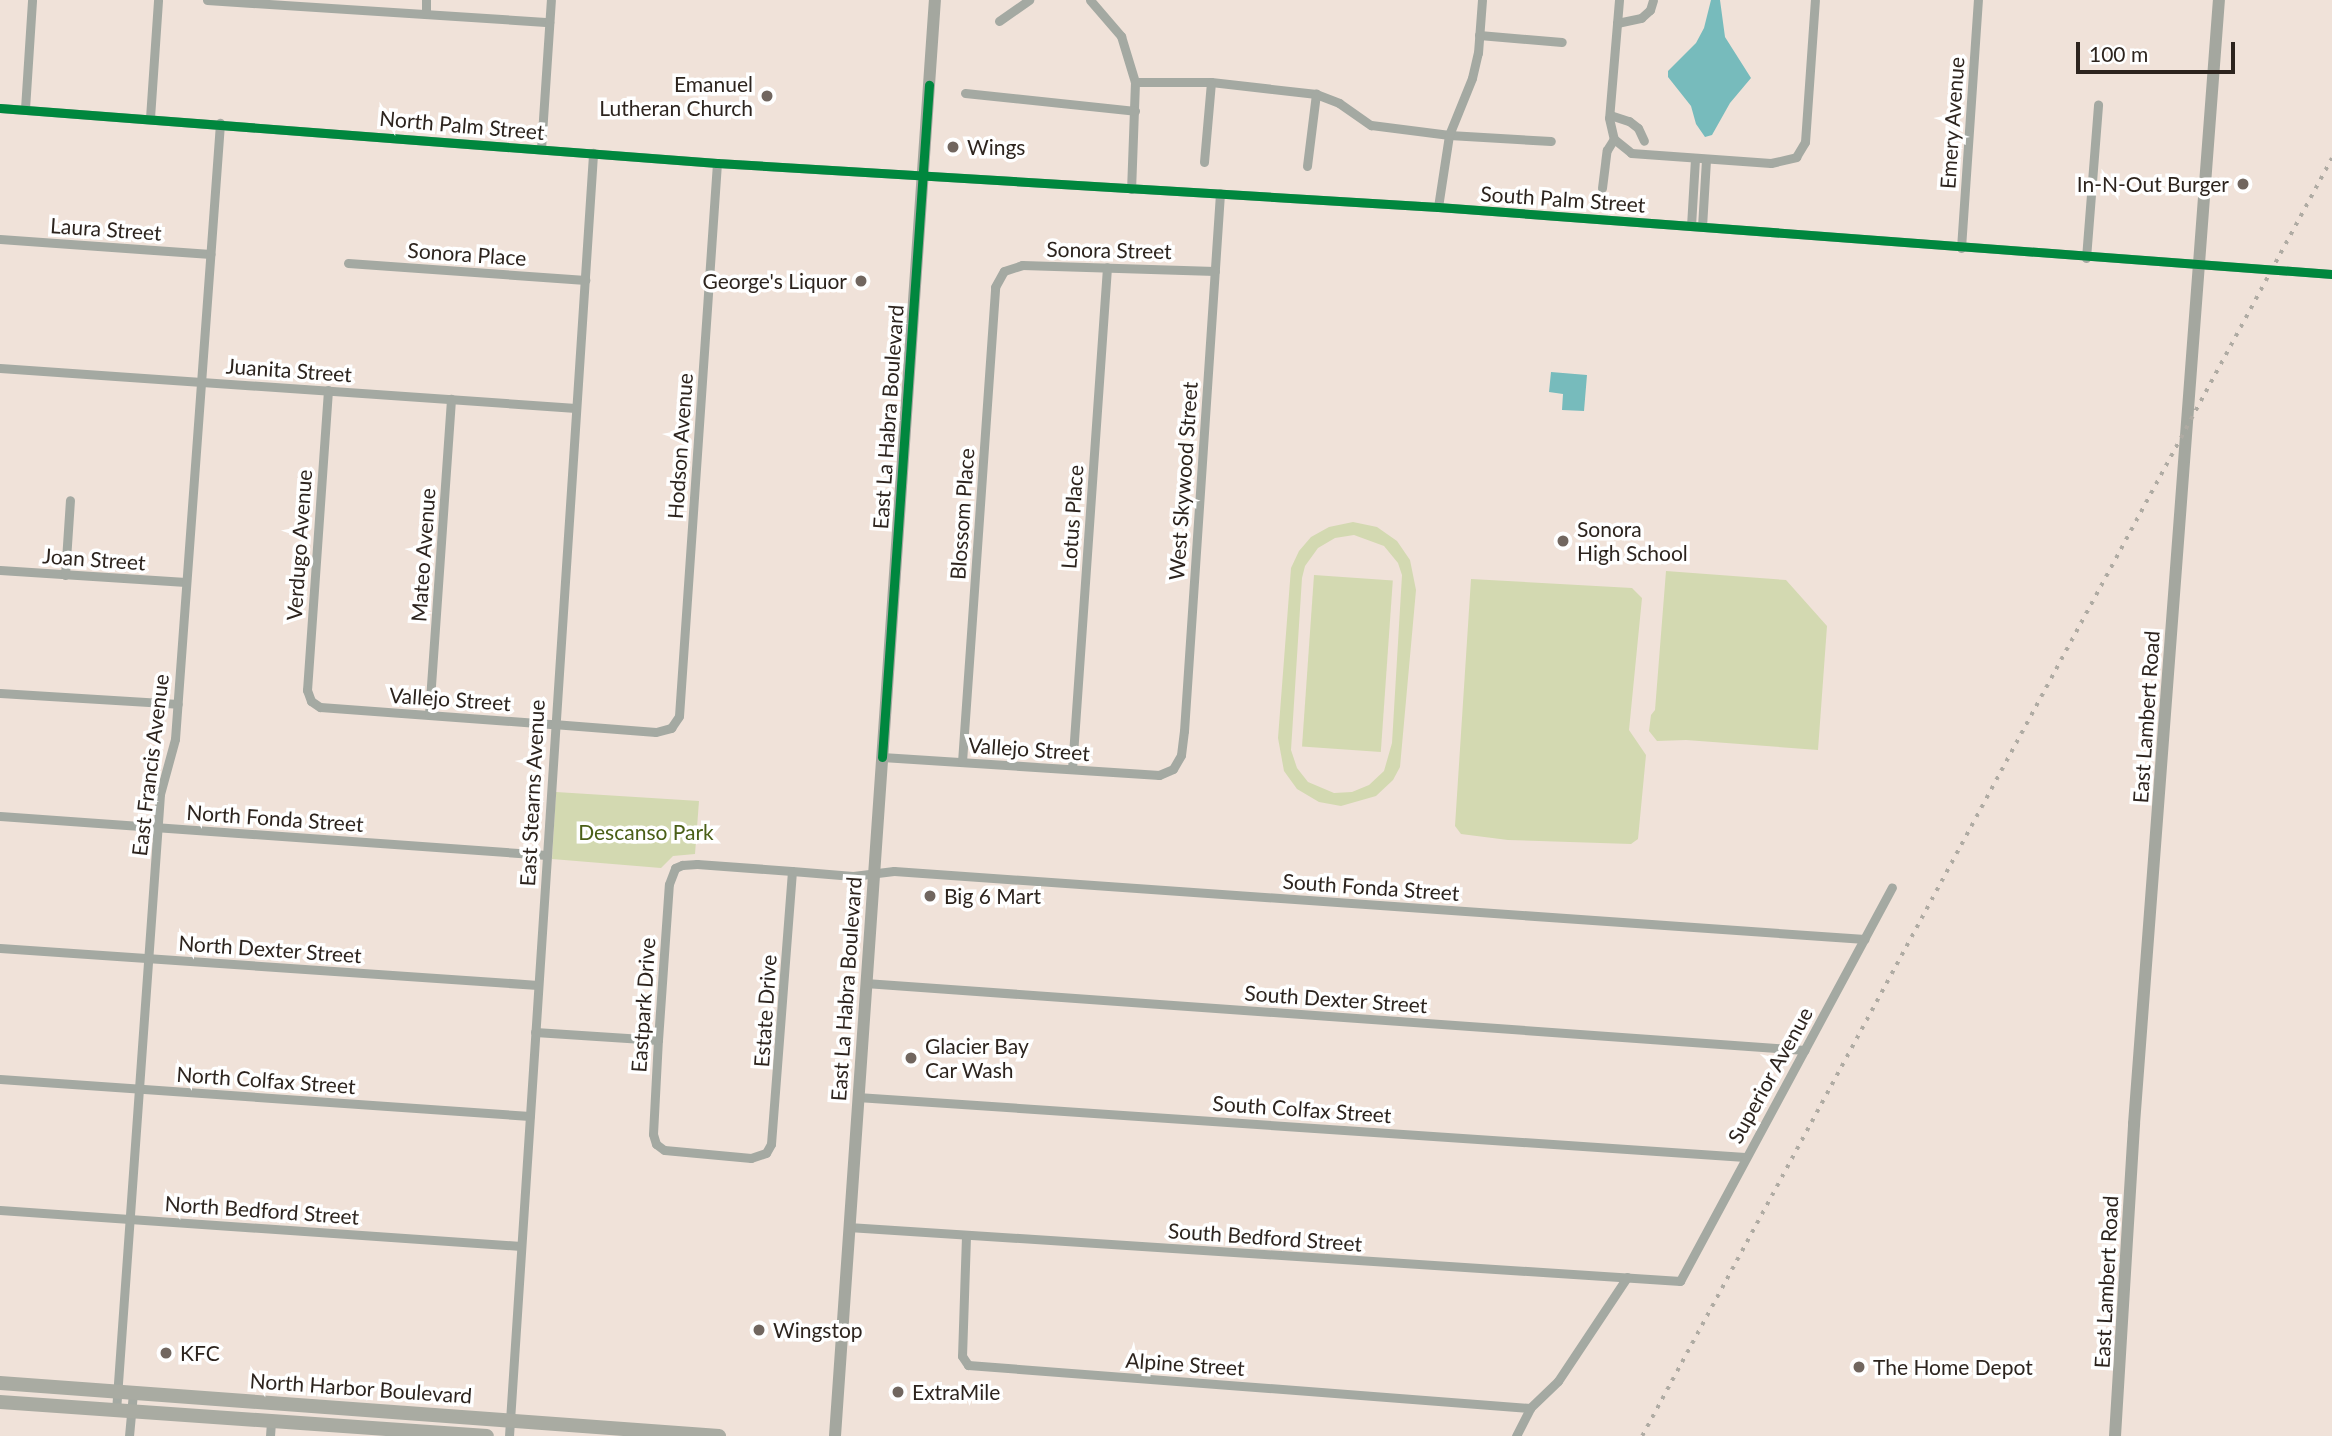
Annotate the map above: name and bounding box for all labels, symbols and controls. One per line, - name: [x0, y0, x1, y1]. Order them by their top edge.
- scale bar: [2080, 28, 2239, 72]
- text: 100 m: [2089, 41, 2148, 66]
- street label: Emery Avenue: [1935, 56, 1969, 190]
- place label: Emanuel Lutheran Church: [599, 71, 753, 121]
- marker: Emanuel Lutheran Church: [759, 88, 775, 104]
- street label: North Palm Street: [378, 105, 546, 145]
- place label: Wings: [967, 134, 1025, 160]
- marker: Wings: [945, 139, 961, 155]
- place label: In-N-Out Burger: [2077, 171, 2229, 197]
- marker: In-N-Out Burger: [2235, 176, 2251, 192]
- street label: South Palm Street: [1480, 181, 1646, 217]
- street label: Laura Street: [50, 213, 162, 245]
- street label: Sonora Street: [1046, 236, 1172, 264]
- street label: Sonora Place: [407, 237, 527, 271]
- place label: George's Liquor: [702, 268, 847, 294]
- marker: George's Liquor: [853, 273, 869, 289]
- street label: East La Habra Boulevard: [868, 304, 908, 530]
- street label: Juanita Street: [225, 353, 353, 387]
- street label: Hodson Avenue: [662, 372, 698, 520]
- street label: West Skywood Street: [1163, 381, 1203, 581]
- street label: Blossom Place: [945, 447, 979, 581]
- street label: Lotus Place: [1056, 464, 1088, 570]
- street label: Verdugo Avenue: [281, 468, 317, 622]
- street label: Mateo Avenue: [406, 487, 440, 623]
- place label: Sonora High School: [1577, 516, 1688, 566]
- marker: Sonora High School: [1555, 533, 1571, 549]
- street label: Joan Street: [42, 543, 146, 575]
- street label: East Lambert Road: [2127, 630, 2165, 804]
- street label: East Francis Avenue: [126, 672, 174, 858]
- street label: Vallejo Street: [388, 682, 512, 716]
- street label: East Stearns Avenue: [515, 699, 549, 887]
- street label: Vallejo Street: [967, 732, 1091, 766]
- street label: North Fonda Street: [186, 799, 364, 837]
- park label: Descanso Park: [578, 819, 714, 845]
- street label: South Fonda Street: [1282, 868, 1460, 906]
- street label: East La Habra Boulevard: [826, 876, 866, 1102]
- place label: Big 6 Mart: [944, 883, 1041, 909]
- marker: Big 6 Mart: [922, 888, 938, 904]
- street label: North Dexter Street: [177, 930, 363, 968]
- street label: Eastpark Drive: [626, 937, 660, 1073]
- street label: Estate Drive: [748, 954, 782, 1068]
- street label: South Dexter Street: [1244, 980, 1428, 1018]
- street label: Superior Avenue: [1722, 1002, 1818, 1148]
- place label: Glacier Bay Car Wash: [925, 1033, 1029, 1083]
- marker: Glacier Bay Car Wash: [903, 1050, 919, 1066]
- street label: North Colfax Street: [176, 1061, 356, 1099]
- street label: South Colfax Street: [1212, 1090, 1392, 1128]
- street label: North Bedford Street: [164, 1191, 360, 1229]
- street label: East Lambert Road: [2089, 1195, 2123, 1369]
- street label: South Bedford Street: [1167, 1218, 1363, 1256]
- place label: Wingstop: [773, 1317, 863, 1343]
- marker: Wingstop: [751, 1322, 767, 1338]
- place label: KFC: [180, 1340, 220, 1366]
- marker: KFC: [158, 1345, 174, 1361]
- street label: Alpine Street: [1125, 1347, 1245, 1381]
- place label: The Home Depot: [1873, 1354, 2033, 1380]
- marker: The Home Depot: [1851, 1359, 1867, 1375]
- street label: North Harbor Boulevard: [249, 1368, 473, 1408]
- place label: ExtraMile: [912, 1379, 1000, 1405]
- marker: ExtraMile: [890, 1384, 906, 1400]

